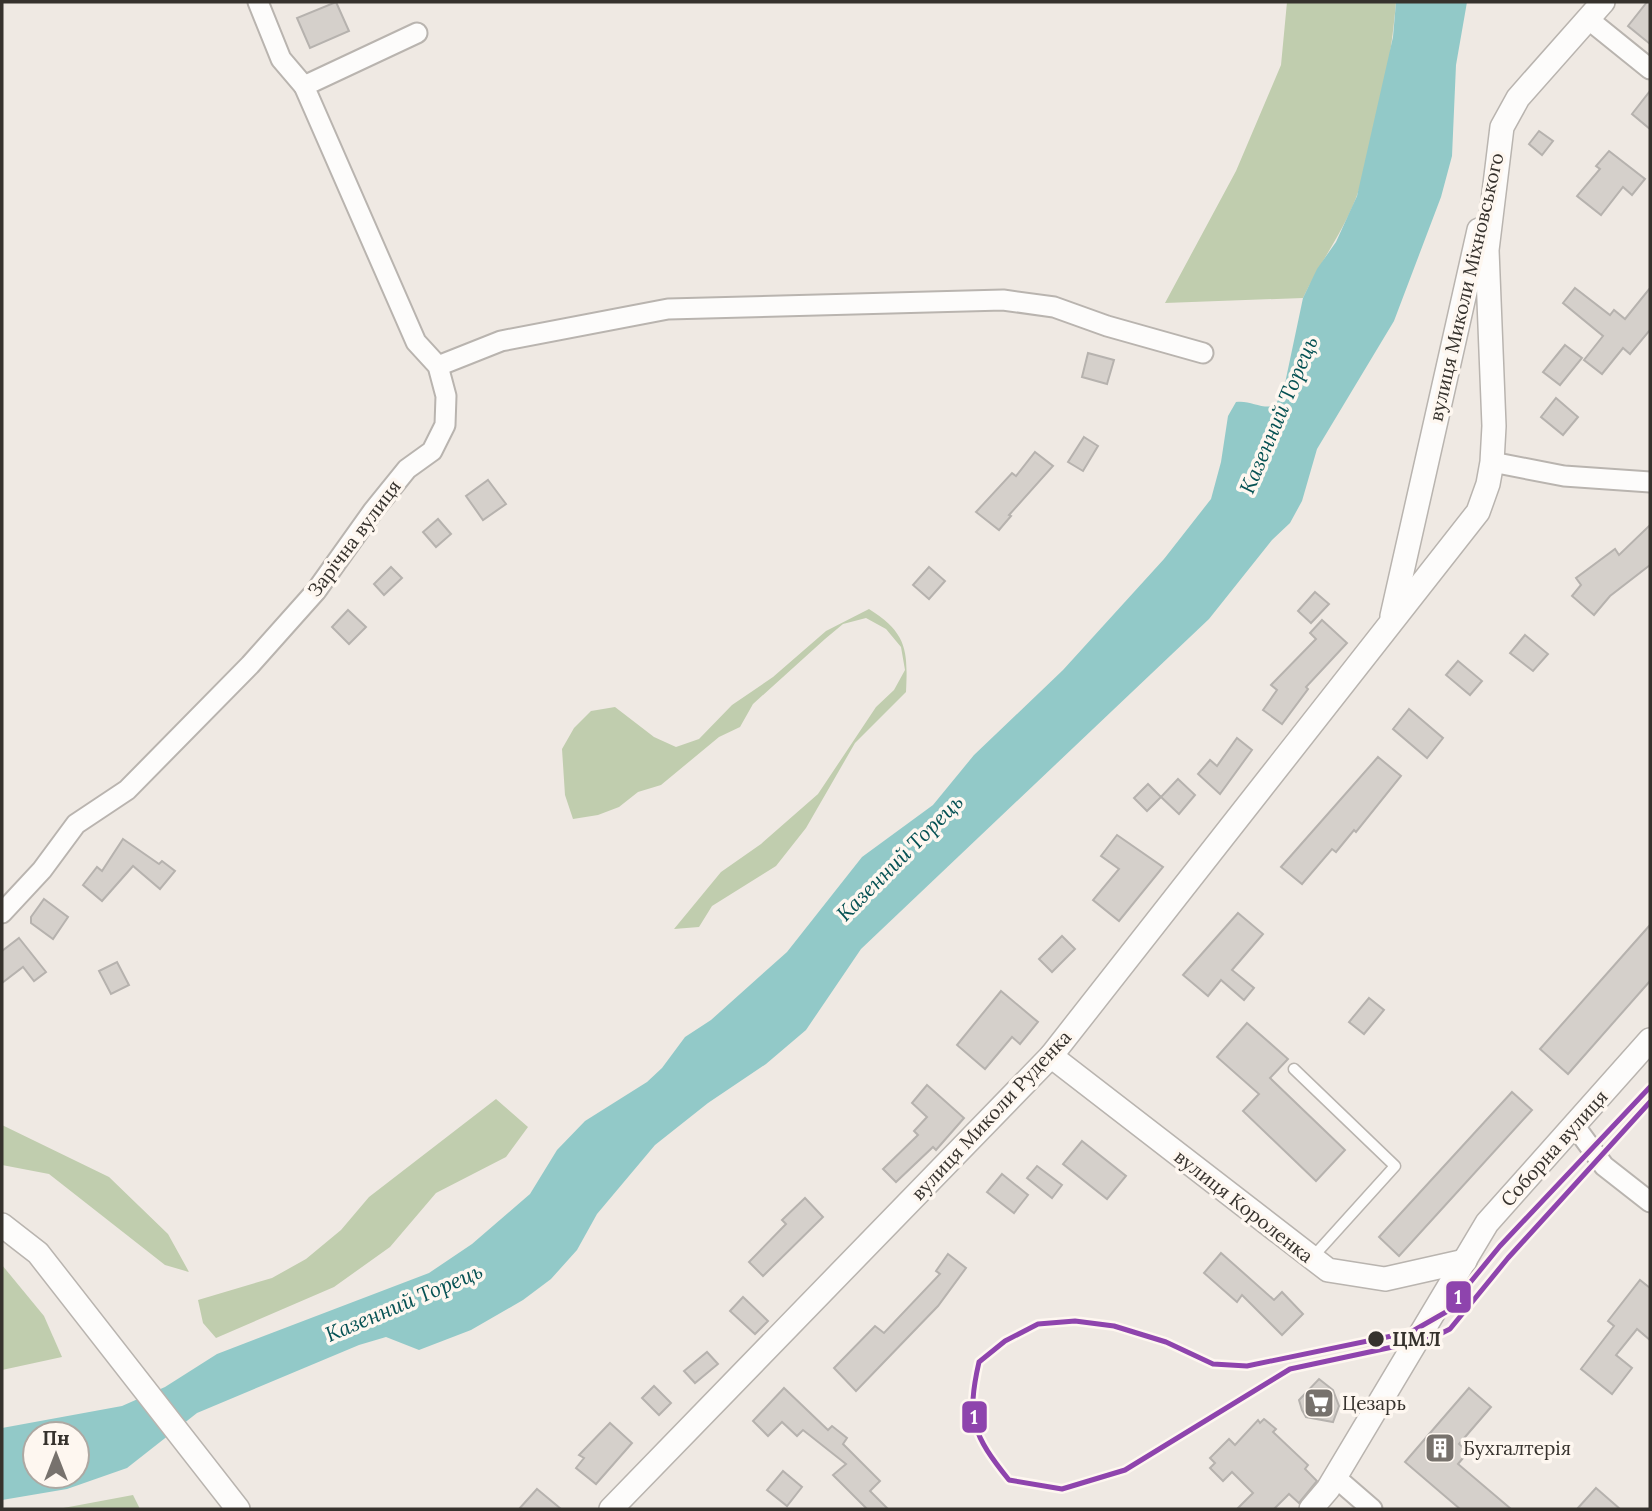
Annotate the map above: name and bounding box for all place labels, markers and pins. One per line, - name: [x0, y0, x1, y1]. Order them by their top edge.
- place label: ЦМЛ: [1392, 1327, 1441, 1351]
- marker: ЦМЛ: [1366, 1329, 1386, 1349]
- supermarket icon: Цезарь: [1302, 1386, 1336, 1420]
- place label: Цезарь: [1342, 1391, 1406, 1415]
- building icon: Бухгалтерія: [1423, 1431, 1457, 1465]
- place label: Бухгалтерія: [1463, 1436, 1571, 1460]

